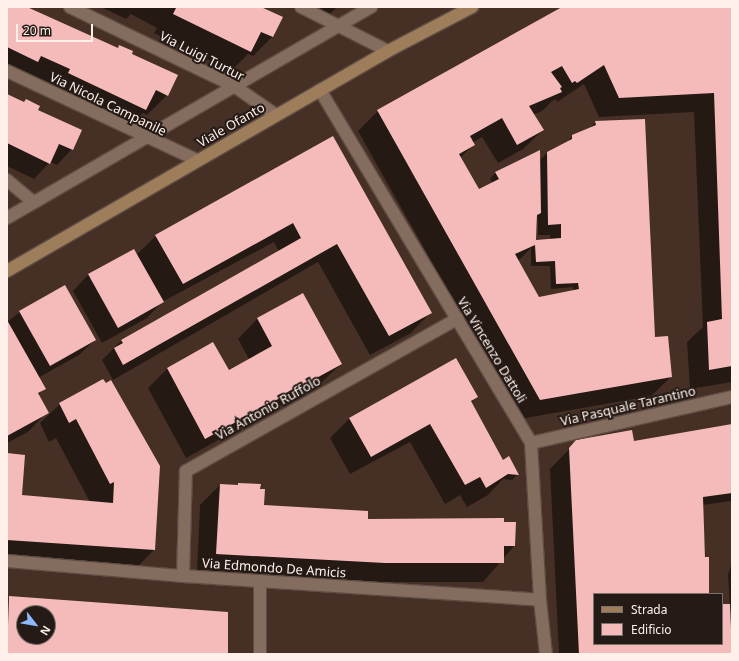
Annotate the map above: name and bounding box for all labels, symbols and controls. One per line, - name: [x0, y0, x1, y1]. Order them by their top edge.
- scale bar: [18, 16, 95, 42]
- text: 20 m: [23, 22, 51, 39]
- street label: Via Luigi Turtur: [157, 28, 247, 84]
- street label: Via Nicola Campanile: [47, 69, 169, 139]
- street label: Viale Ofanto: [195, 99, 267, 151]
- street label: Via Vincenzo Dattoli: [454, 294, 530, 406]
- street label: Via Antonio Ruffolo: [213, 373, 323, 443]
- street label: Via Pasquale Tarantino: [559, 383, 697, 429]
- street label: Via Edmondo De Amicis: [202, 555, 346, 581]
- legend: [593, 593, 723, 645]
- text: Strada: [631, 601, 667, 618]
- north arrow: [16, 605, 56, 645]
- text: Edificio: [631, 621, 672, 638]
- text: N: [37, 623, 55, 639]

